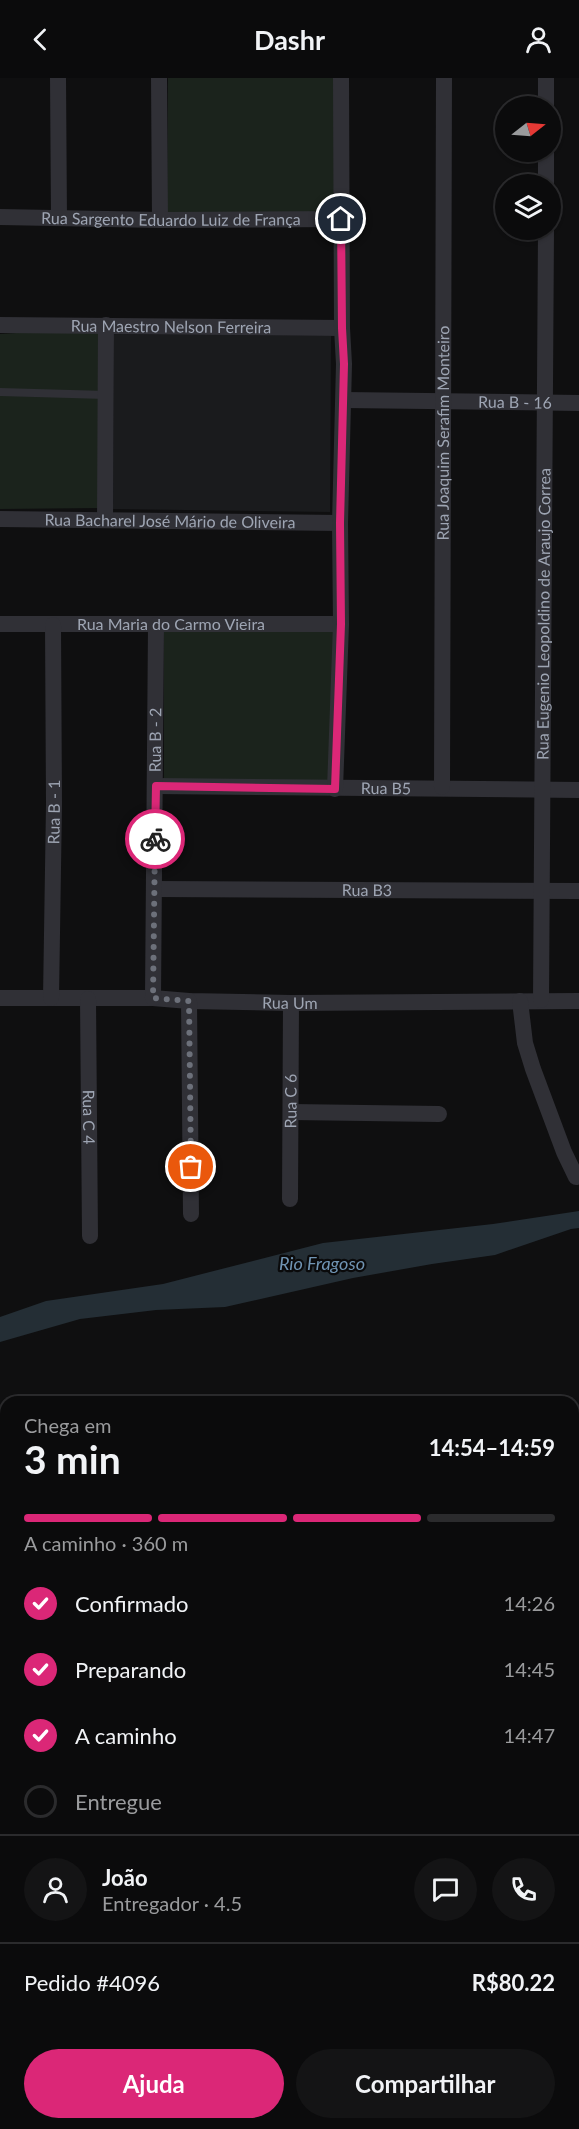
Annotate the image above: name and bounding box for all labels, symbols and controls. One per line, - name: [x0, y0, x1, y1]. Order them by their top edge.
- icon: back: [24, 23, 57, 56]
- text: Dashr: [254, 23, 325, 56]
- icon: person: [522, 23, 555, 56]
- north arrow: [495, 96, 561, 162]
- map controls: [495, 96, 561, 240]
- button: layers: [495, 174, 561, 240]
- pin: [315, 193, 366, 244]
- icon: home: [324, 202, 357, 235]
- street label: Rua Sargento Eduardo Luiz de França: [41, 208, 301, 229]
- street label: Rua Maestro Nelson Ferreira: [71, 316, 271, 336]
- street label: Rua Joaquim Serafim Monteiro: [433, 326, 452, 540]
- street label: Rua B - 16: [478, 392, 552, 412]
- street label: Rua Eugenio Leopoldino de Araujo Correa: [533, 468, 553, 760]
- street label: Rua Bacharel José Mário de Oliveira: [44, 510, 296, 531]
- street label: Rua Maria do Carmo Vieira: [77, 614, 265, 633]
- street label: Rua B - 2: [145, 708, 164, 772]
- street label: Rua B5: [361, 778, 411, 797]
- street label: Rua B - 1: [43, 780, 63, 844]
- courier: [125, 809, 185, 869]
- icon: bike: [139, 823, 172, 856]
- street label: Rua B3: [342, 880, 392, 899]
- street label: Rua Um: [262, 992, 318, 1012]
- street label: Rua C 6: [280, 1074, 300, 1128]
- street label: Rua C 4: [80, 1090, 99, 1144]
- pin: [165, 1141, 216, 1192]
- icon: bag: [174, 1150, 207, 1183]
- water label: Rio Fragoso: [279, 1252, 365, 1274]
- text: Chega em: [24, 1413, 112, 1437]
- text: 14:54–14:59: [429, 1434, 555, 1461]
- text: 3 min: [24, 1436, 121, 1482]
- text: A caminho · 360 m: [24, 1531, 188, 1555]
- icon: check: [24, 1587, 57, 1620]
- text: Confirmado: [75, 1590, 188, 1617]
- text: 14:26: [504, 1591, 555, 1615]
- icon: check: [24, 1653, 57, 1686]
- text: Preparando: [75, 1656, 186, 1683]
- text: 14:45: [504, 1657, 555, 1681]
- icon: check: [24, 1719, 57, 1752]
- text: A caminho: [75, 1722, 177, 1749]
- text: 14:47: [504, 1723, 555, 1747]
- text: Entregue: [75, 1788, 162, 1815]
- button: person: [24, 1858, 87, 1921]
- button: chat: [414, 1858, 477, 1921]
- button: phone: [492, 1858, 555, 1921]
- text: João: [102, 1864, 148, 1891]
- text: Entregador · 4.5: [102, 1891, 242, 1915]
- text: Pedido #4096: [24, 1969, 160, 1996]
- text: R$80.22: [472, 1969, 555, 1996]
- button: Ajuda: [24, 2049, 284, 2118]
- button: Compartilhar: [296, 2049, 555, 2118]

